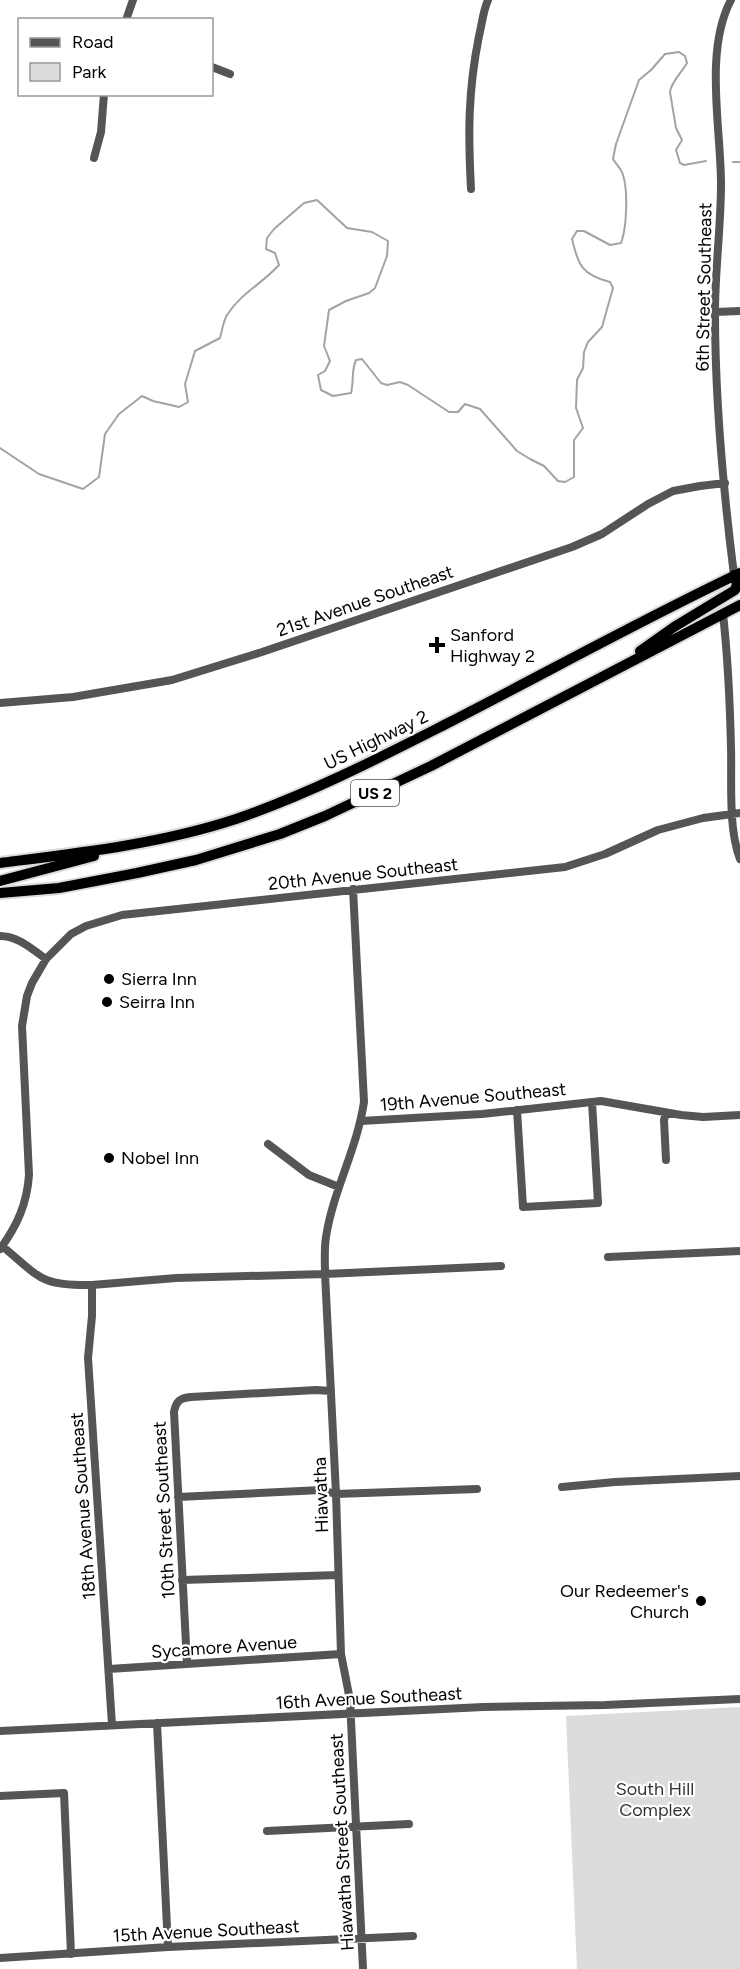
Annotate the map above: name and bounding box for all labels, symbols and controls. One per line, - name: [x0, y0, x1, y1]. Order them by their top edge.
- legend: [18, 18, 213, 96]
- text: Road: [72, 31, 113, 53]
- text: Park: [72, 61, 107, 83]
- street label: 6th Street Southeast: [692, 202, 716, 372]
- street label: 21st Avenue Southeast: [274, 560, 456, 642]
- place label: Sanford Highway 2: [450, 624, 535, 667]
- marker: Sanford Highway 2: [428, 636, 446, 654]
- street label: US Highway 2: [320, 705, 432, 775]
- road number: US 2: [351, 780, 399, 806]
- street label: 20th Avenue Southeast: [267, 853, 459, 895]
- place label: Sierra Inn: [121, 968, 197, 990]
- marker: Sierra Inn: [102, 972, 116, 986]
- place label: Seirra Inn: [119, 991, 195, 1013]
- marker: Seirra Inn: [100, 995, 114, 1009]
- street label: 19th Avenue Southeast: [379, 1078, 567, 1116]
- place label: Nobel Inn: [121, 1147, 199, 1169]
- marker: Nobel Inn: [102, 1151, 116, 1165]
- street label: 18th Avenue Southeast: [65, 1411, 101, 1600]
- street label: 10th Street Southeast: [148, 1421, 180, 1599]
- street label: Hiawatha: [309, 1457, 333, 1533]
- place label: Our Redeemer's Church: [560, 1580, 689, 1623]
- marker: Our Redeemer's Church: [694, 1594, 708, 1608]
- street label: Sycamore Avenue: [150, 1631, 298, 1663]
- street label: 16th Avenue Southeast: [275, 1682, 463, 1714]
- street label: Hiawatha Street Southeast: [325, 1733, 359, 1951]
- park label: South Hill Complex: [616, 1778, 694, 1821]
- street label: 15th Avenue Southeast: [112, 1915, 300, 1947]

